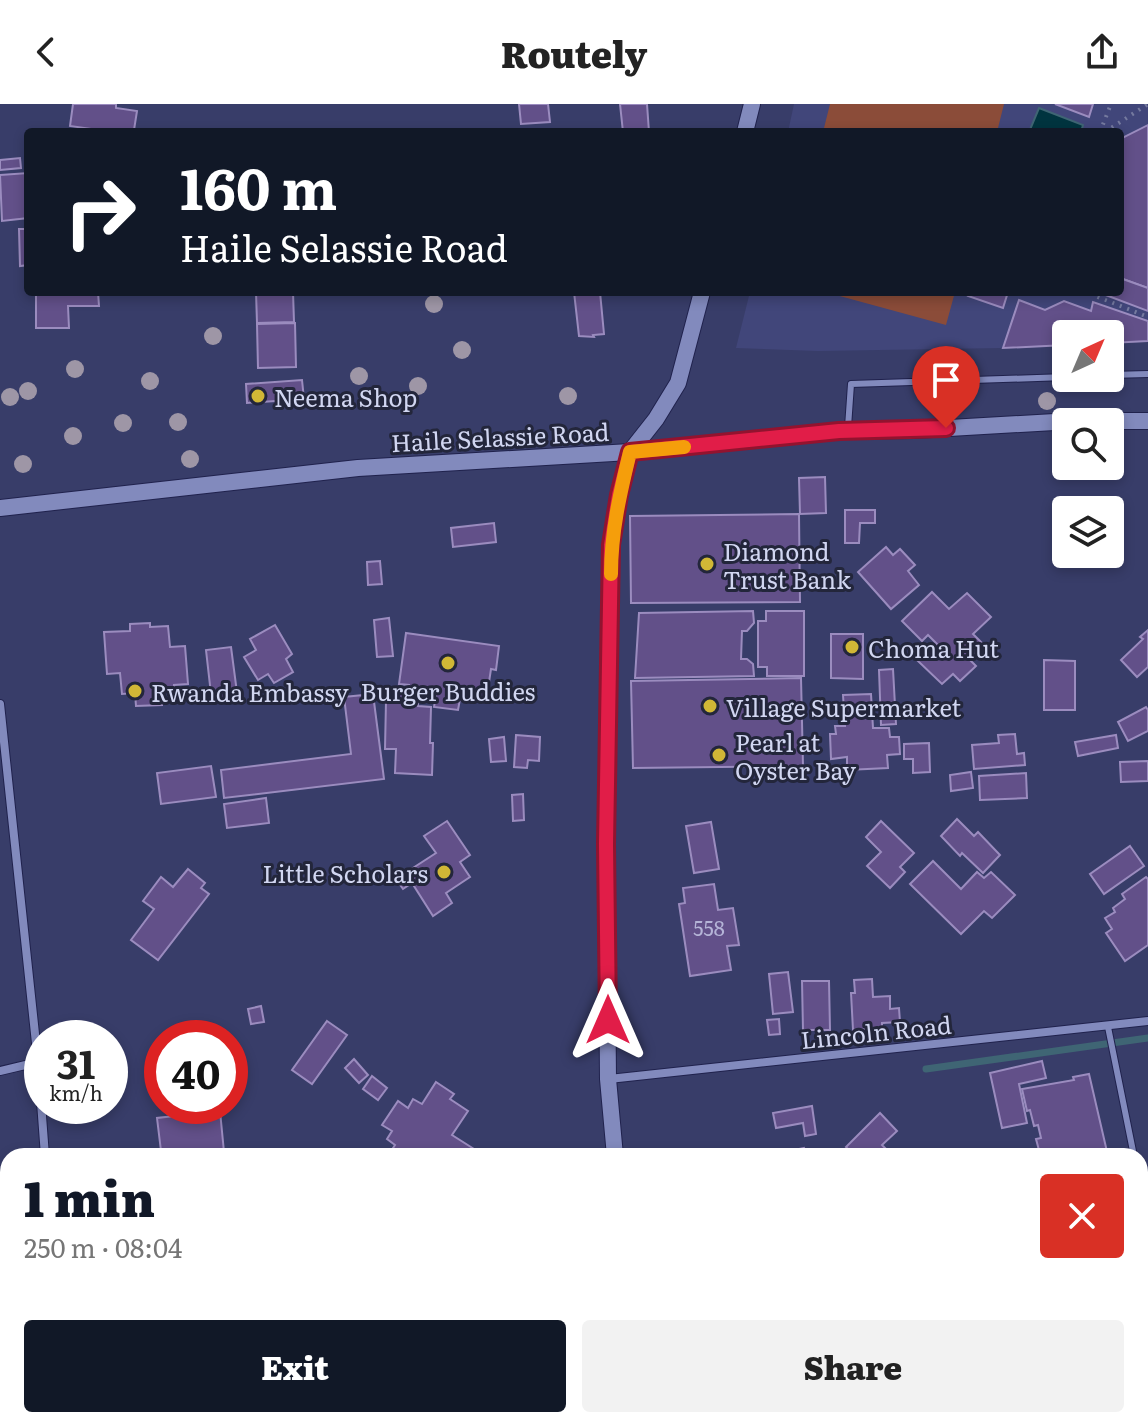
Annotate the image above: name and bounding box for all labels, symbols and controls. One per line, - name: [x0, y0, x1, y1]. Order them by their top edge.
- text: Routely: [501, 26, 647, 79]
- icon: back: [24, 30, 68, 74]
- icon: share: [1080, 30, 1124, 74]
- text: 160 m: [180, 144, 337, 227]
- icon: right: [48, 160, 152, 264]
- text: Haile Selassie Road: [180, 220, 508, 273]
- north arrow: [1052, 320, 1124, 392]
- map controls: [1052, 320, 1124, 568]
- pin: [912, 346, 980, 428]
- icon: arrive: [924, 358, 968, 402]
- place label: Neema Shop: [274, 379, 417, 414]
- marker: Neema Shop: [249, 387, 267, 405]
- button: search: [1052, 408, 1124, 480]
- street label: Haile Selassie Road: [390, 413, 610, 459]
- button: layers: [1052, 496, 1124, 568]
- place label: Diamond Trust Bank: [723, 533, 851, 596]
- marker: Diamond Trust Bank: [698, 555, 716, 573]
- place label: Choma Hut: [868, 630, 999, 665]
- marker: Choma Hut: [843, 638, 861, 656]
- marker: Burger Buddies: [439, 654, 457, 672]
- place label: Burger Buddies: [361, 673, 536, 708]
- place label: Rwanda Embassy: [151, 674, 349, 709]
- marker: Rwanda Embassy: [126, 682, 144, 700]
- place label: Village Supermarket: [726, 689, 962, 724]
- marker: Village Supermarket: [701, 697, 719, 715]
- place label: Pearl at Oyster Bay: [735, 724, 856, 787]
- marker: Pearl at Oyster Bay: [710, 746, 728, 764]
- place label: Little Scholars: [262, 855, 428, 890]
- marker: Little Scholars: [435, 863, 453, 881]
- house number: 558: [693, 912, 725, 942]
- position arrow: [566, 978, 650, 1062]
- street label: Lincoln Road: [799, 1006, 953, 1056]
- speed limit sign: 40: [144, 1020, 248, 1124]
- text: 31: [57, 1032, 95, 1091]
- text: km/h: [49, 1077, 103, 1107]
- text: 1 min: [24, 1161, 155, 1232]
- button: close: [1040, 1174, 1124, 1258]
- text: 250 m · 08:04: [24, 1227, 182, 1266]
- button: Exit: [24, 1320, 566, 1412]
- button: Share: [582, 1320, 1124, 1412]

